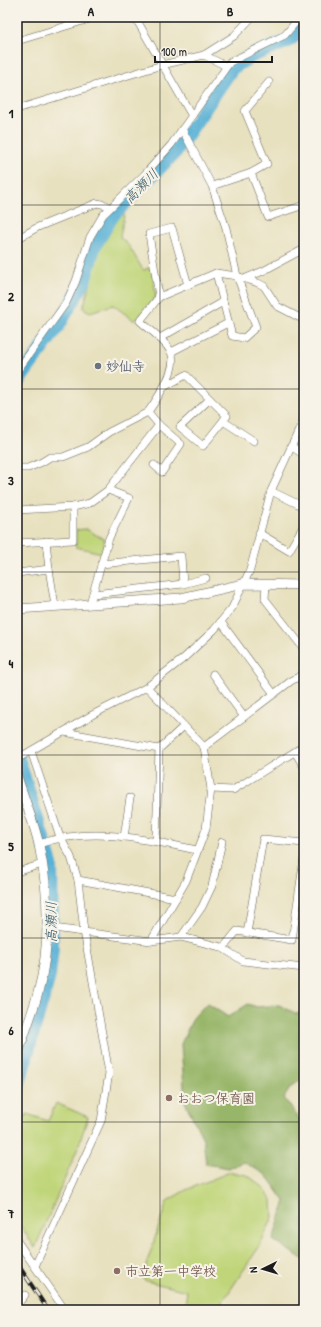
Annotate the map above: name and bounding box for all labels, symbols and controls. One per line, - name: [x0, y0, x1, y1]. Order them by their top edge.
- text: A: [88, 2, 95, 20]
- text: B: [227, 2, 234, 20]
- scale bar: [155, 38, 272, 64]
- text: 100 m: [161, 43, 187, 60]
- text: 1: [9, 104, 14, 122]
- water label: 高瀬川: [119, 164, 162, 207]
- text: 2: [8, 287, 15, 305]
- place label: 妙仙寺: [106, 357, 145, 375]
- marker: 妙仙寺: [93, 361, 103, 371]
- text: 3: [8, 471, 14, 489]
- text: 4: [9, 654, 14, 672]
- text: 5: [8, 837, 14, 855]
- water label: 高瀬川: [41, 901, 60, 943]
- text: 6: [8, 1021, 14, 1039]
- place label: おおつ保育園: [177, 1089, 255, 1107]
- marker: おおつ保育園: [164, 1093, 174, 1103]
- text: 7: [7, 1204, 15, 1222]
- north arrow: [243, 1249, 283, 1289]
- place label: 市立第一中学校: [125, 1262, 216, 1280]
- marker: 市立第一中学校: [112, 1266, 122, 1276]
- text: N: [246, 1266, 260, 1273]

